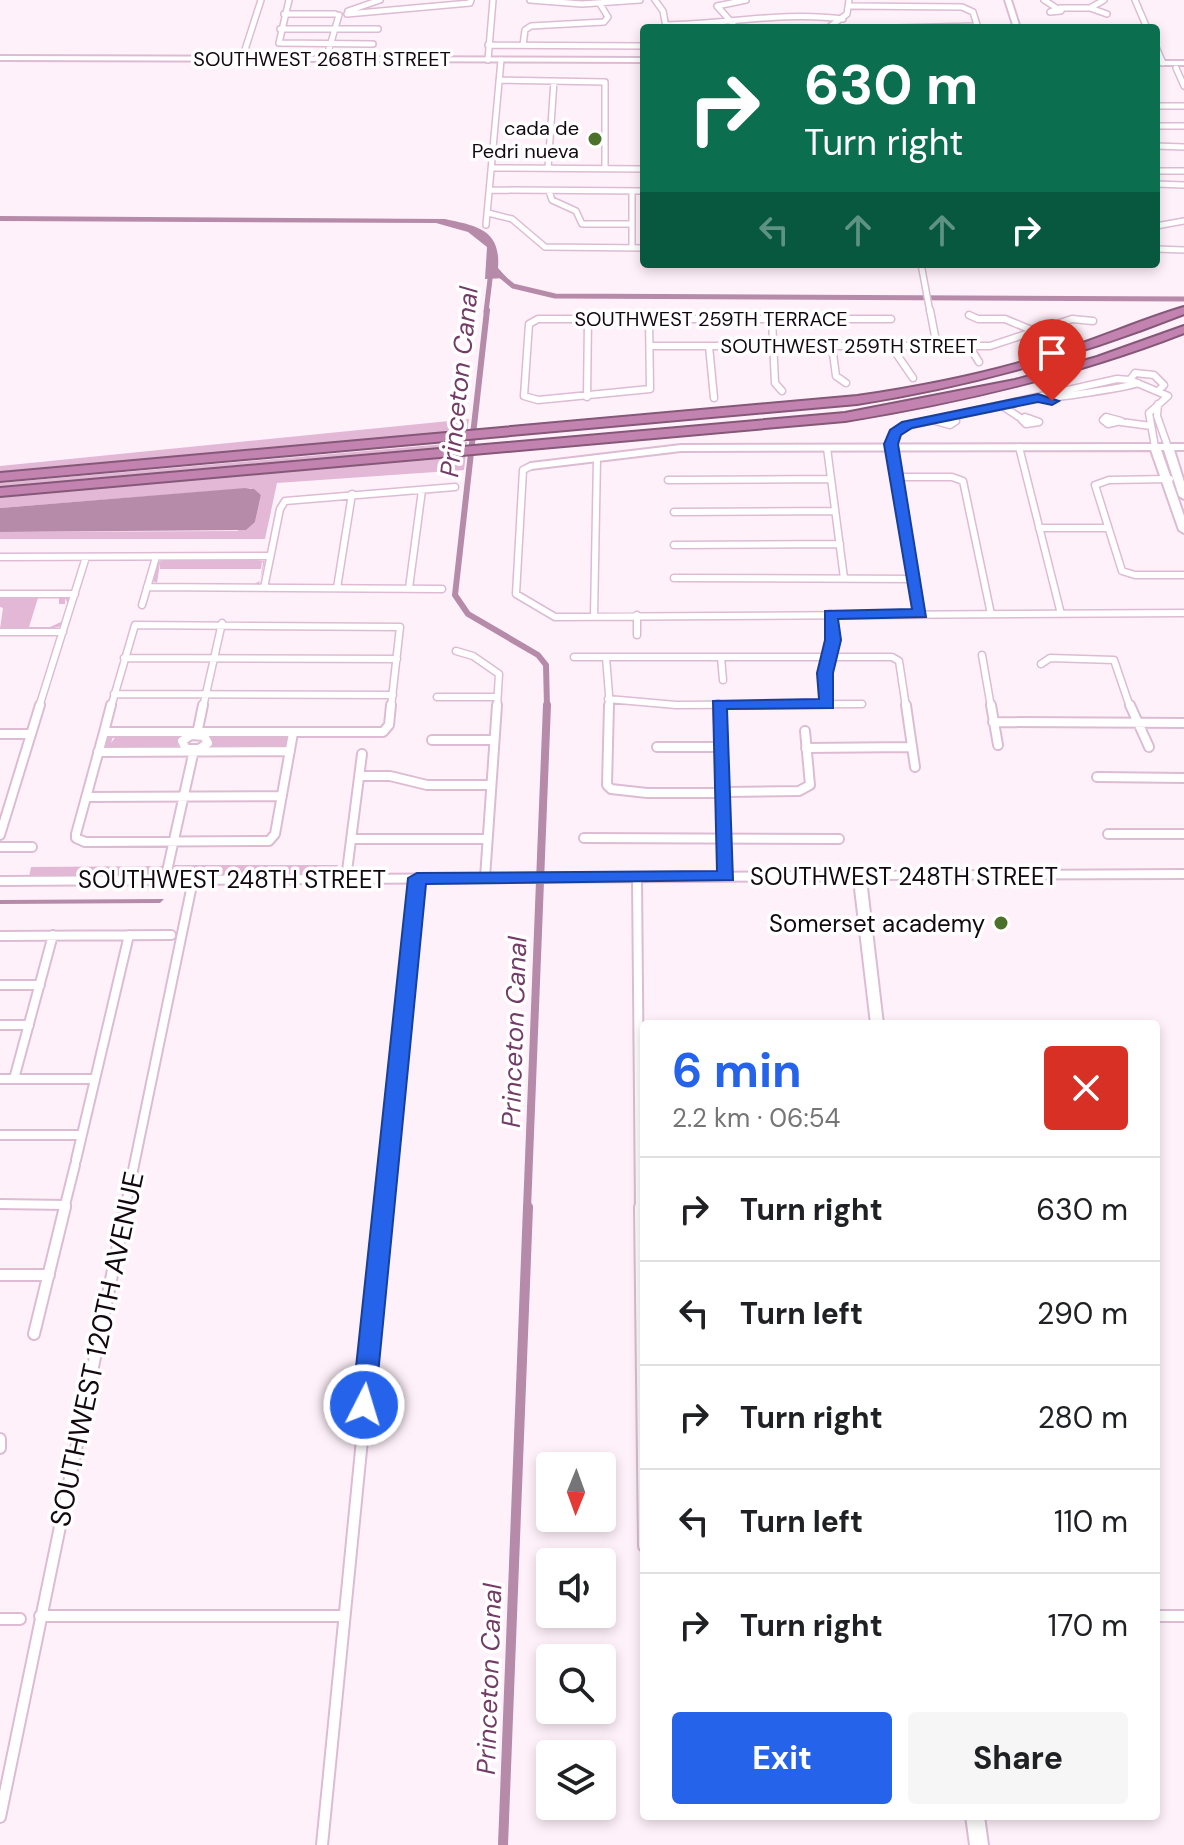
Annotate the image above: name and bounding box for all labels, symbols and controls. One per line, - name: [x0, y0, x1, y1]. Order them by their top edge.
- street label: SOUTHWEST 268TH STREET: [193, 46, 451, 72]
- text: 630 m: [804, 48, 979, 121]
- icon: right: [672, 56, 776, 160]
- place label: cada de Pedri nueva: [472, 115, 579, 164]
- text: Turn right: [804, 119, 963, 166]
- marker: cada de Pedri nueva: [586, 130, 604, 148]
- icon: left: [752, 208, 796, 252]
- icon: ahead: [836, 208, 880, 252]
- icon: ahead: [920, 208, 964, 252]
- icon: right: [1004, 208, 1048, 252]
- water label: Princeton Canal: [432, 284, 486, 479]
- street label: SOUTHWEST 259TH TERRACE: [574, 306, 848, 332]
- pin: [1018, 319, 1086, 401]
- icon: arrive: [1030, 331, 1074, 375]
- street label: SOUTHWEST 259TH STREET: [721, 333, 977, 359]
- street label: SOUTHWEST 248TH STREET: [750, 861, 1058, 892]
- street label: SOUTHWEST 248TH STREET: [78, 864, 386, 895]
- place label: Somerset academy: [769, 908, 985, 939]
- marker: Somerset academy: [992, 914, 1010, 932]
- water label: Princeton Canal: [494, 935, 534, 1128]
- text: 6 min: [672, 1039, 802, 1102]
- button: close: [1044, 1046, 1128, 1130]
- text: 2.2 km · 06:54: [672, 1101, 840, 1135]
- street label: SOUTHWEST 120TH AVENUE: [41, 1168, 153, 1530]
- icon: right: [672, 1187, 716, 1231]
- text: Turn right: [740, 1190, 883, 1229]
- text: 630 m: [1036, 1190, 1128, 1229]
- icon: left: [672, 1291, 716, 1335]
- text: Turn left: [740, 1294, 863, 1333]
- text: 290 m: [1037, 1294, 1128, 1333]
- position arrow: [322, 1363, 406, 1447]
- icon: right: [672, 1395, 716, 1439]
- text: Turn right: [740, 1398, 883, 1437]
- text: 280 m: [1038, 1398, 1128, 1437]
- north arrow: [536, 1452, 616, 1532]
- map controls: [536, 1452, 616, 1820]
- icon: left: [672, 1499, 716, 1543]
- text: Turn left: [740, 1502, 863, 1541]
- text: 110 m: [1054, 1502, 1128, 1541]
- button: sound: [536, 1548, 616, 1628]
- water label: Princeton Canal: [469, 1582, 509, 1775]
- icon: right: [672, 1603, 716, 1647]
- text: Turn right: [740, 1606, 883, 1645]
- text: 170 m: [1048, 1606, 1128, 1645]
- button: search: [536, 1644, 616, 1724]
- button: Exit: [672, 1712, 892, 1804]
- button: Share: [908, 1712, 1128, 1804]
- button: layers: [536, 1740, 616, 1820]

